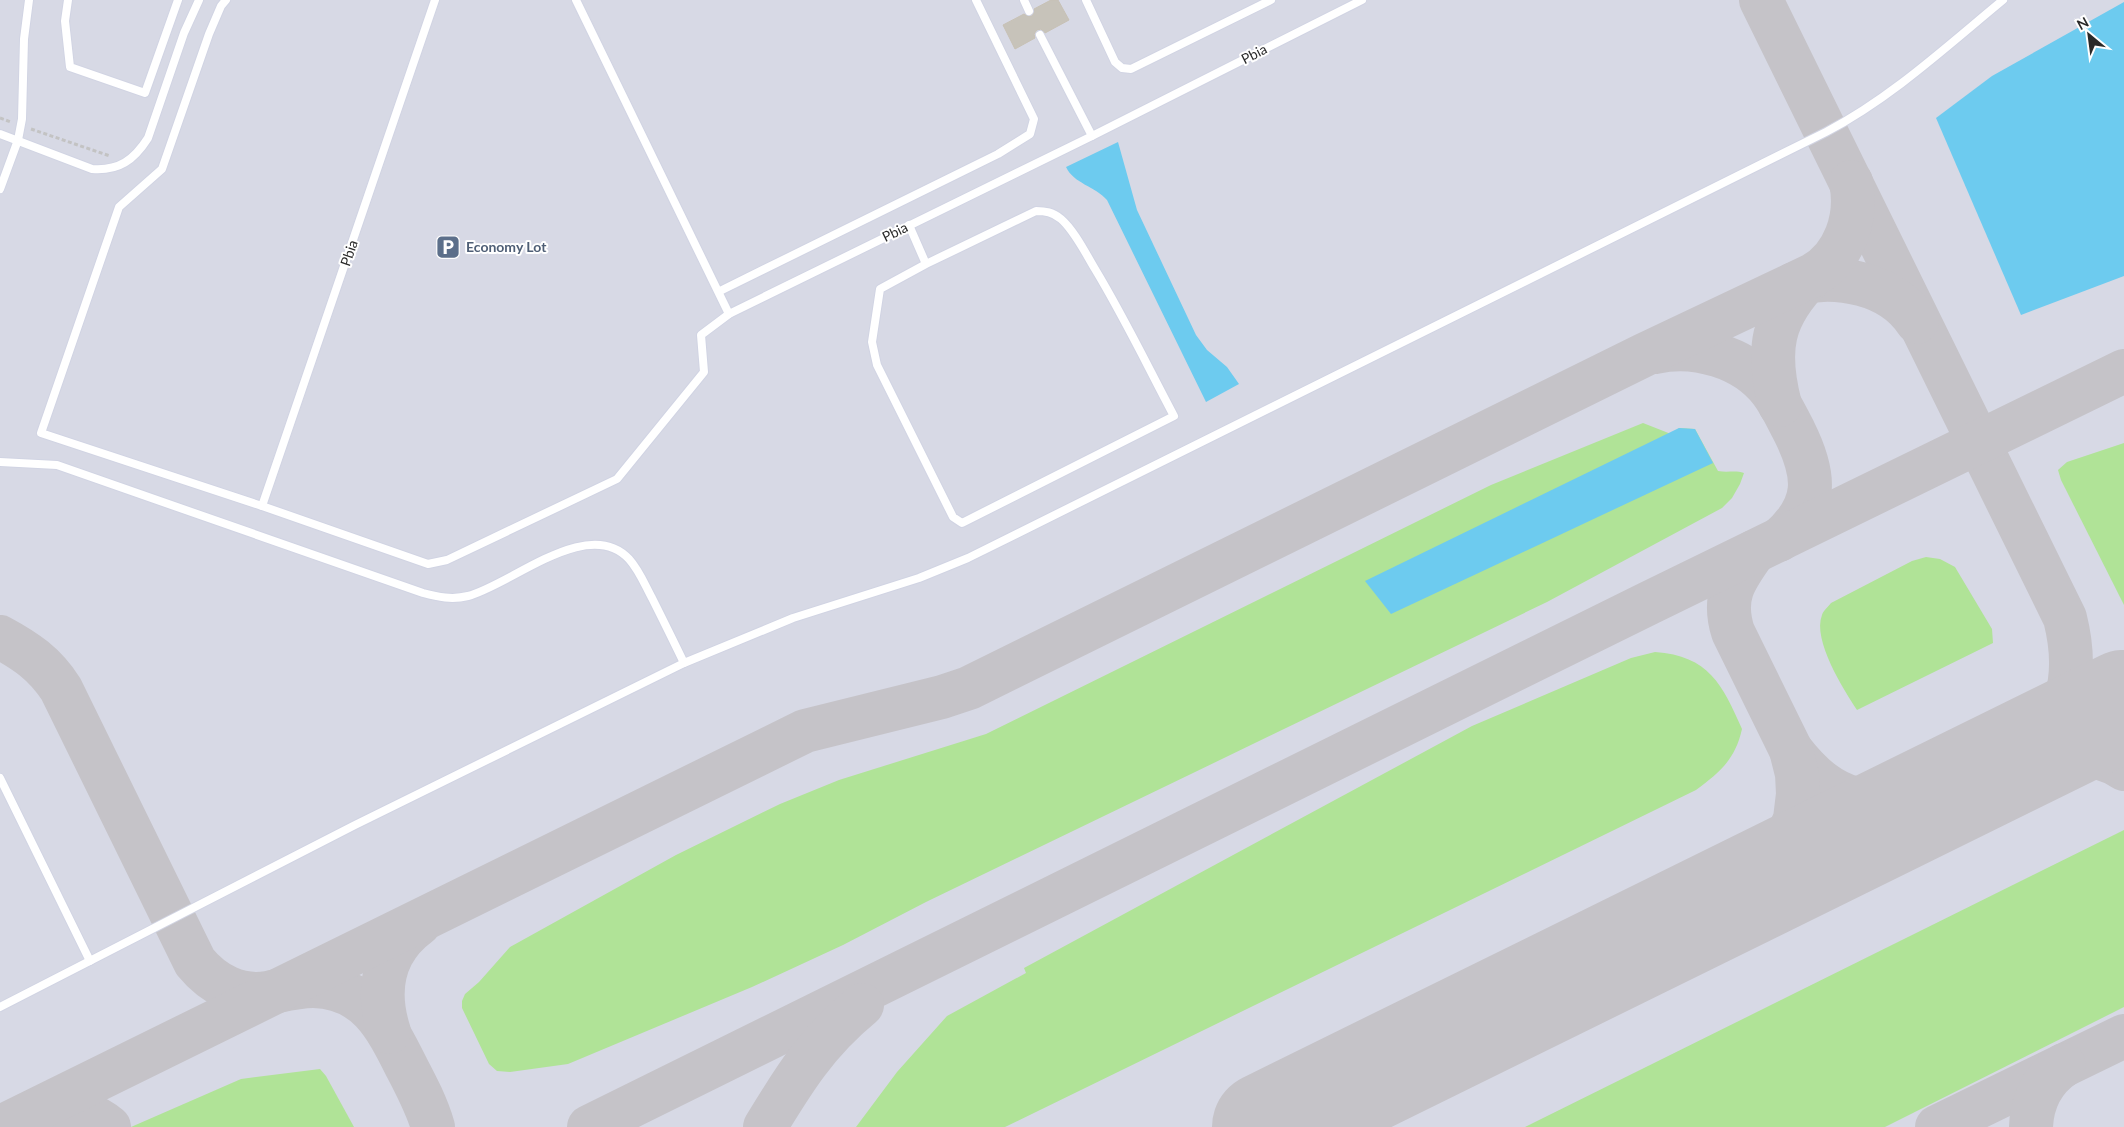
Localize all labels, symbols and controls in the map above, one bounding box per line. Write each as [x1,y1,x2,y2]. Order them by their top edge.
north arrow [2064,10,2114,60]
text: N [2074,13,2091,33]
street label: Pbia [1238,40,1269,67]
street label: Pbia [879,218,910,245]
parking icon: Economy Lot [435,234,461,260]
street label: Pbia [336,237,361,268]
place label: Economy Lot [466,238,547,255]

